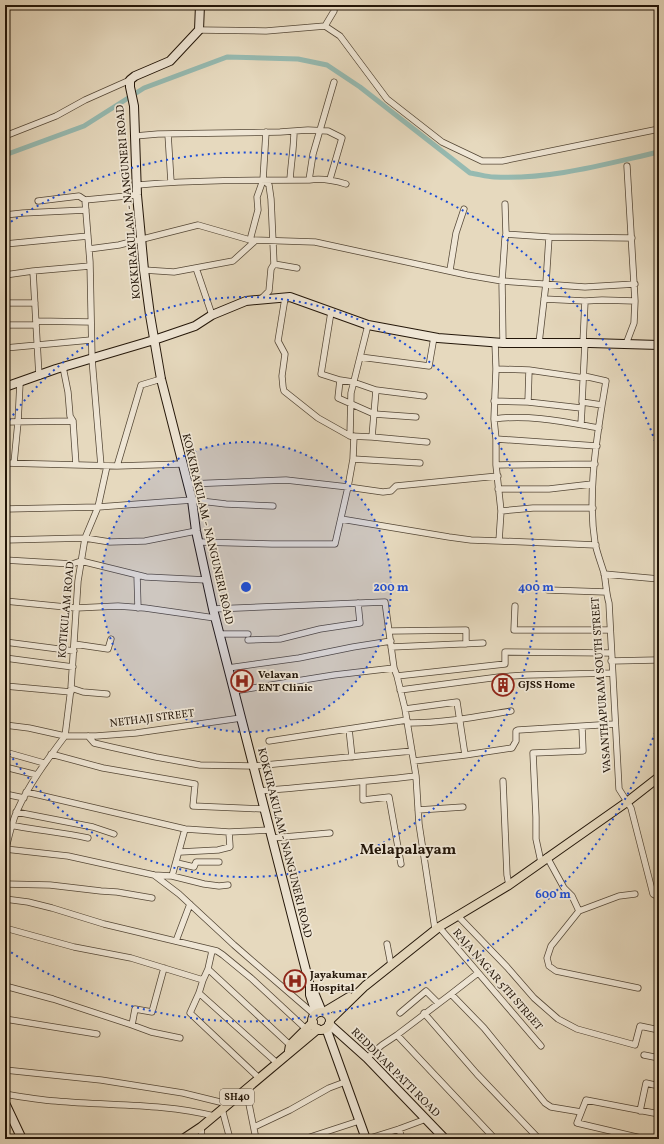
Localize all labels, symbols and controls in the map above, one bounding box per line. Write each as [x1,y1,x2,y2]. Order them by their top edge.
street label: KOKKIRAKULAM - NANGUNERI ROAD [113,104,145,300]
street label: KOKKIRAKULAM - NANGUNERI ROAD [178,432,236,626]
street label: KOTIKULAM ROAD [55,561,79,659]
centre of rings [239,580,253,594]
text: 200 m [373,580,409,596]
text: 400 m [518,580,554,596]
street label: VASANTHAPURAM SOUTH STREET [588,596,616,774]
hospital icon: Velavan ENT Clinic [229,668,255,694]
place label: Velavan ENT Clinic [258,668,313,696]
building icon: GJSS Home [490,672,516,698]
place label: GJSS Home [518,678,576,693]
street label: NETHAJI STREET [109,706,196,732]
street label: KOKKIRAKULAM - NANGUNERI ROAD [253,746,315,940]
district label: Melapalayam [360,840,457,861]
text: 600 m [535,887,571,903]
street label: RAJA NAGAR 5TH STREET [449,926,546,1034]
hospital icon: Jayakumar Hospital [282,968,308,994]
place label: Jayakumar Hospital [309,968,368,996]
street label: REDDIYAR PATTI ROAD [347,1025,443,1121]
road number: SH40 [220,1089,254,1105]

